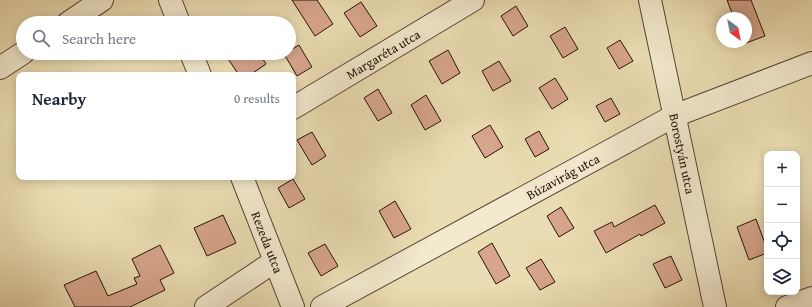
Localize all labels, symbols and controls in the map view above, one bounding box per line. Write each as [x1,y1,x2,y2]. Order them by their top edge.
north arrow [716,12,752,48]
search box [16,16,296,60]
street label: Margaréta utca [343,24,425,84]
icon: search [30,27,52,49]
text: Search here [62,28,136,49]
text: Nearby [32,86,86,111]
text: 0 results [234,89,280,108]
street label: Borostyán utca [664,112,700,197]
street label: Búzavirág utca [523,149,604,204]
map controls [764,151,800,295]
button: + [764,151,800,187]
button: − [764,187,800,223]
street label: Rezeda utca [246,209,288,277]
button: locate [764,223,800,259]
button: layers [764,259,800,295]

